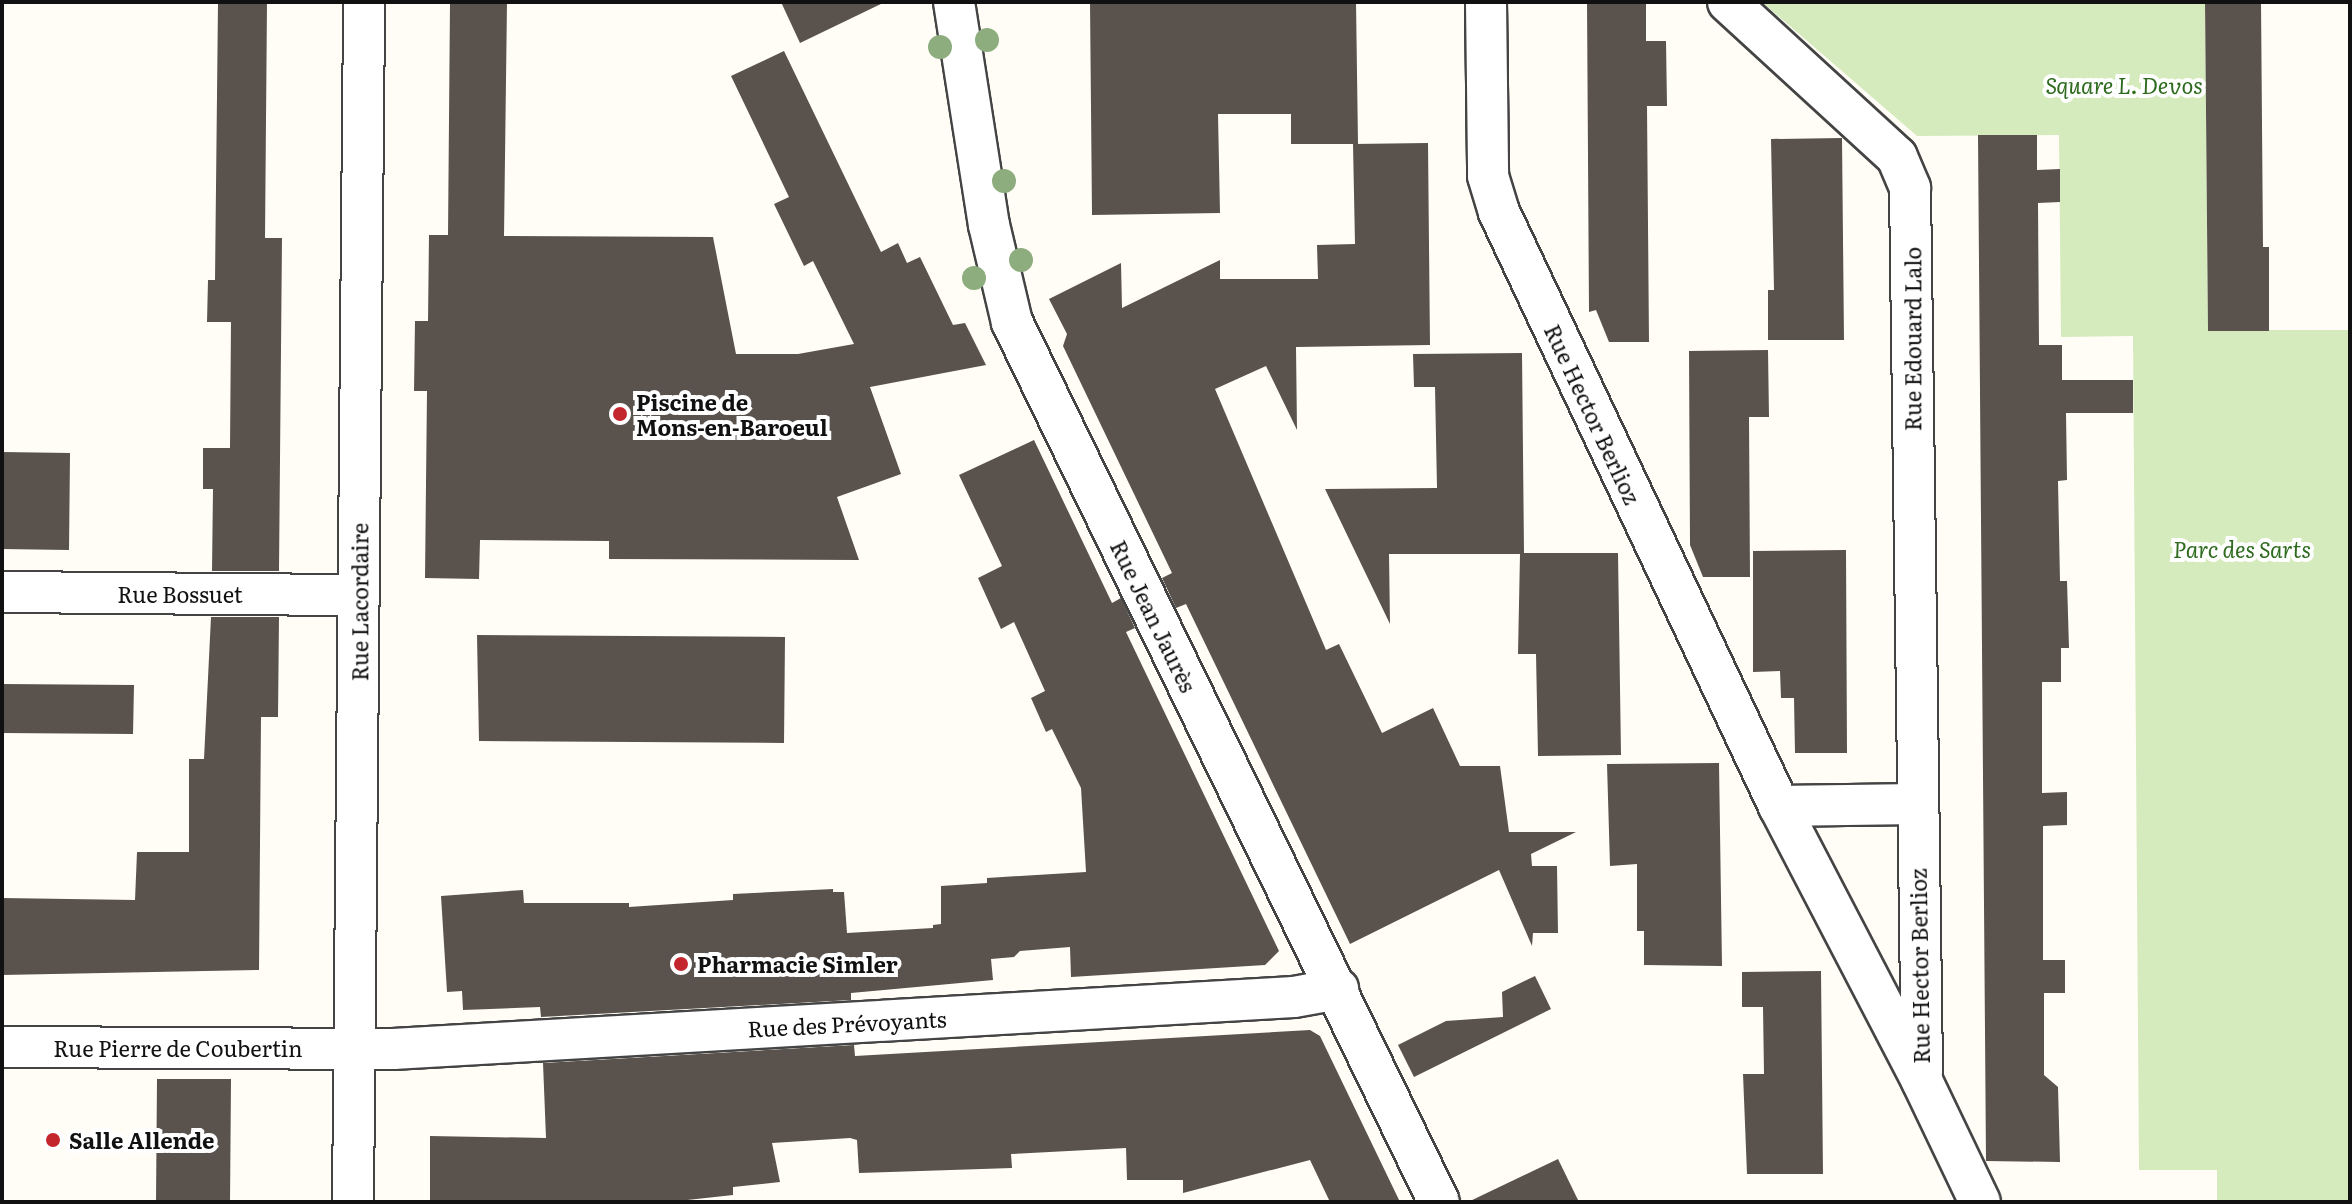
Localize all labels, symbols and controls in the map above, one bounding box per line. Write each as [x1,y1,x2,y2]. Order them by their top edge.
park label: Square L. Devos [2045,72,2203,98]
street label: Rue Edouard Lalo [1899,247,1925,431]
street label: Rue Hector Berlioz [1540,320,1646,508]
place label: Piscine de Mons-en-Baroeul [636,388,828,440]
marker: Piscine de Mons-en-Baroeul [611,405,629,423]
street label: Rue Lacordaire [346,523,372,681]
street label: Rue Jean Jaurès [1106,536,1202,696]
park label: Parc des Sarts [2173,536,2311,562]
street label: Rue Bossuet [117,581,243,607]
street label: Rue Hector Berlioz [1904,868,1934,1064]
place label: Pharmacie Simler [697,951,898,977]
marker: Pharmacie Simler [672,955,690,973]
street label: Rue des Prévoyants [747,1005,947,1041]
street label: Rue Pierre de Coubertin [53,1035,303,1061]
place label: Salle Allende [69,1127,214,1153]
marker: Salle Allende [44,1131,62,1149]

